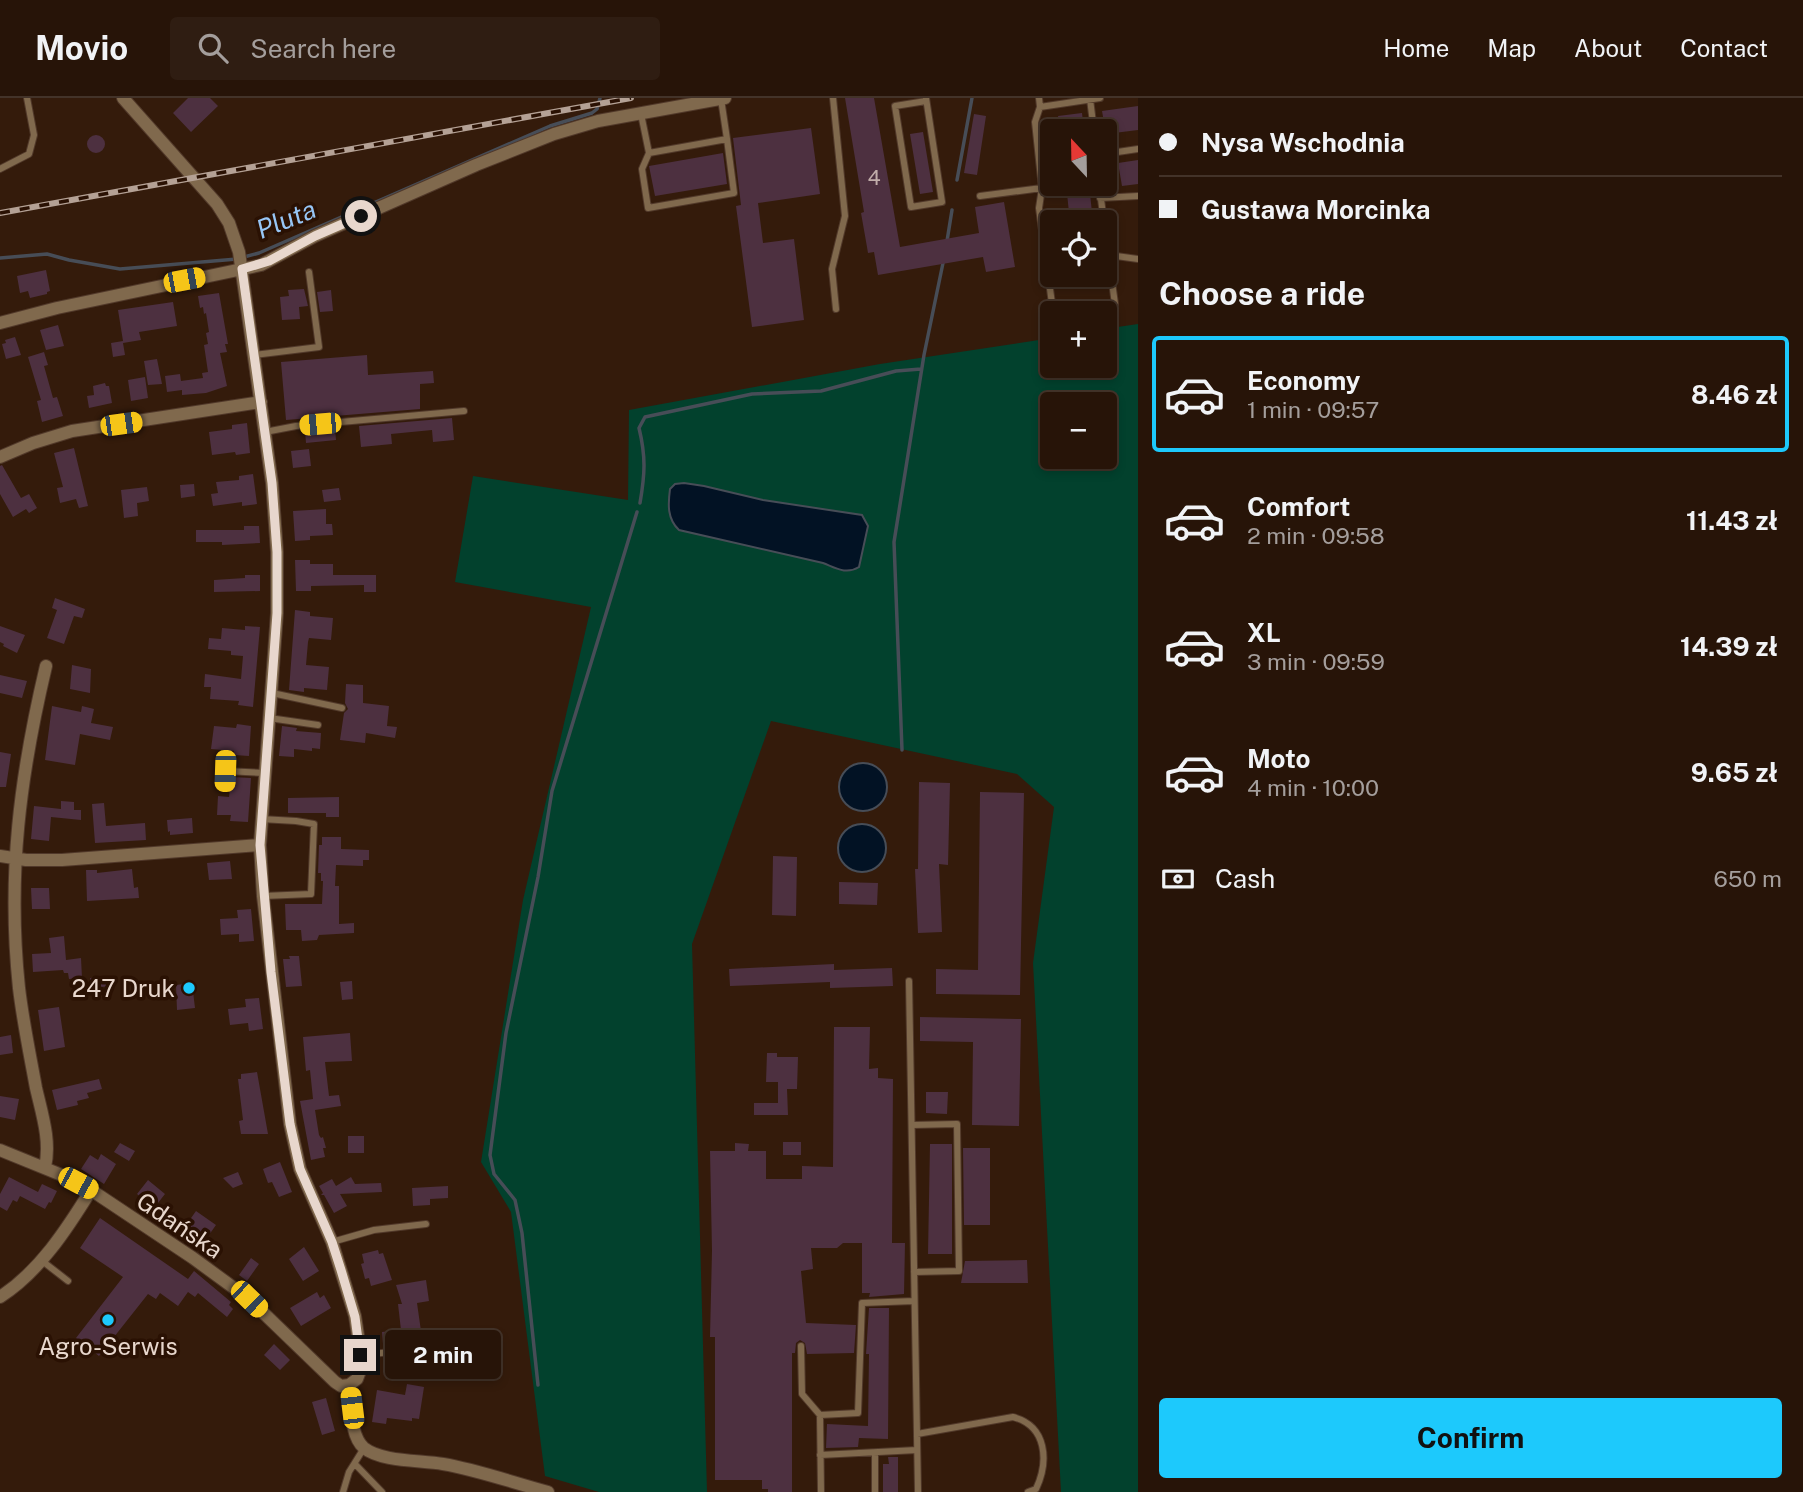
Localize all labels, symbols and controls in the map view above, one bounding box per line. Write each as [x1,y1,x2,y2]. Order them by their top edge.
search box [170,17,660,80]
text: Movio [35,29,128,67]
icon: search [194,29,232,67]
text: Search here [250,33,396,64]
text: Home [1383,34,1449,62]
text: Map [1487,34,1536,62]
text: About [1574,34,1642,62]
text: Contact [1680,34,1768,62]
north arrow [1040,119,1116,196]
map controls [1040,119,1117,469]
text: Nysa Wschodnia [1201,127,1405,158]
house number: 4 [867,165,881,190]
water label: Pluta [252,193,320,245]
text: Gustawa Morcinka [1201,194,1431,225]
route start [345,200,377,232]
button: locate [1040,210,1117,287]
car [162,266,207,294]
text: Choose a ride [1159,275,1365,312]
button: + [1040,301,1117,378]
icon: car [1163,363,1226,426]
text: Economy [1247,365,1360,396]
text: 8.46 zł [1691,379,1778,410]
button: − [1040,392,1117,469]
text: 1 min · 09:57 [1247,396,1379,423]
car [99,411,144,437]
car [299,412,342,436]
icon: car [1163,489,1226,552]
text: Comfort [1247,491,1350,522]
text: 11.43 zł [1686,505,1778,536]
text: 2 min · 09:58 [1247,522,1385,549]
icon: car [1163,615,1226,678]
text: XL [1247,617,1281,648]
text: 14.39 zł [1680,631,1778,662]
text: 3 min · 09:59 [1247,648,1385,675]
icon: car [1163,741,1226,804]
text: Moto [1247,743,1310,774]
car [214,750,237,792]
text: 9.65 zł [1691,757,1778,788]
text: 4 min · 10:00 [1247,774,1379,801]
icon: cash [1159,860,1197,898]
text: Cash [1215,863,1275,894]
text: 650 m [1713,865,1782,892]
place label: 247 Druk [72,974,175,1002]
marker: 247 Druk [181,980,197,996]
car [55,1164,102,1202]
street label: Gdańska [132,1186,228,1264]
car [227,1277,272,1321]
marker: Agro-Serwis [100,1312,116,1328]
callout: 2 min [384,1330,500,1380]
place label: Agro-Serwis [38,1332,178,1360]
route end [344,1339,376,1371]
text: 2 min [413,1341,473,1368]
car [340,1386,365,1430]
button: Confirm [1159,1398,1782,1478]

